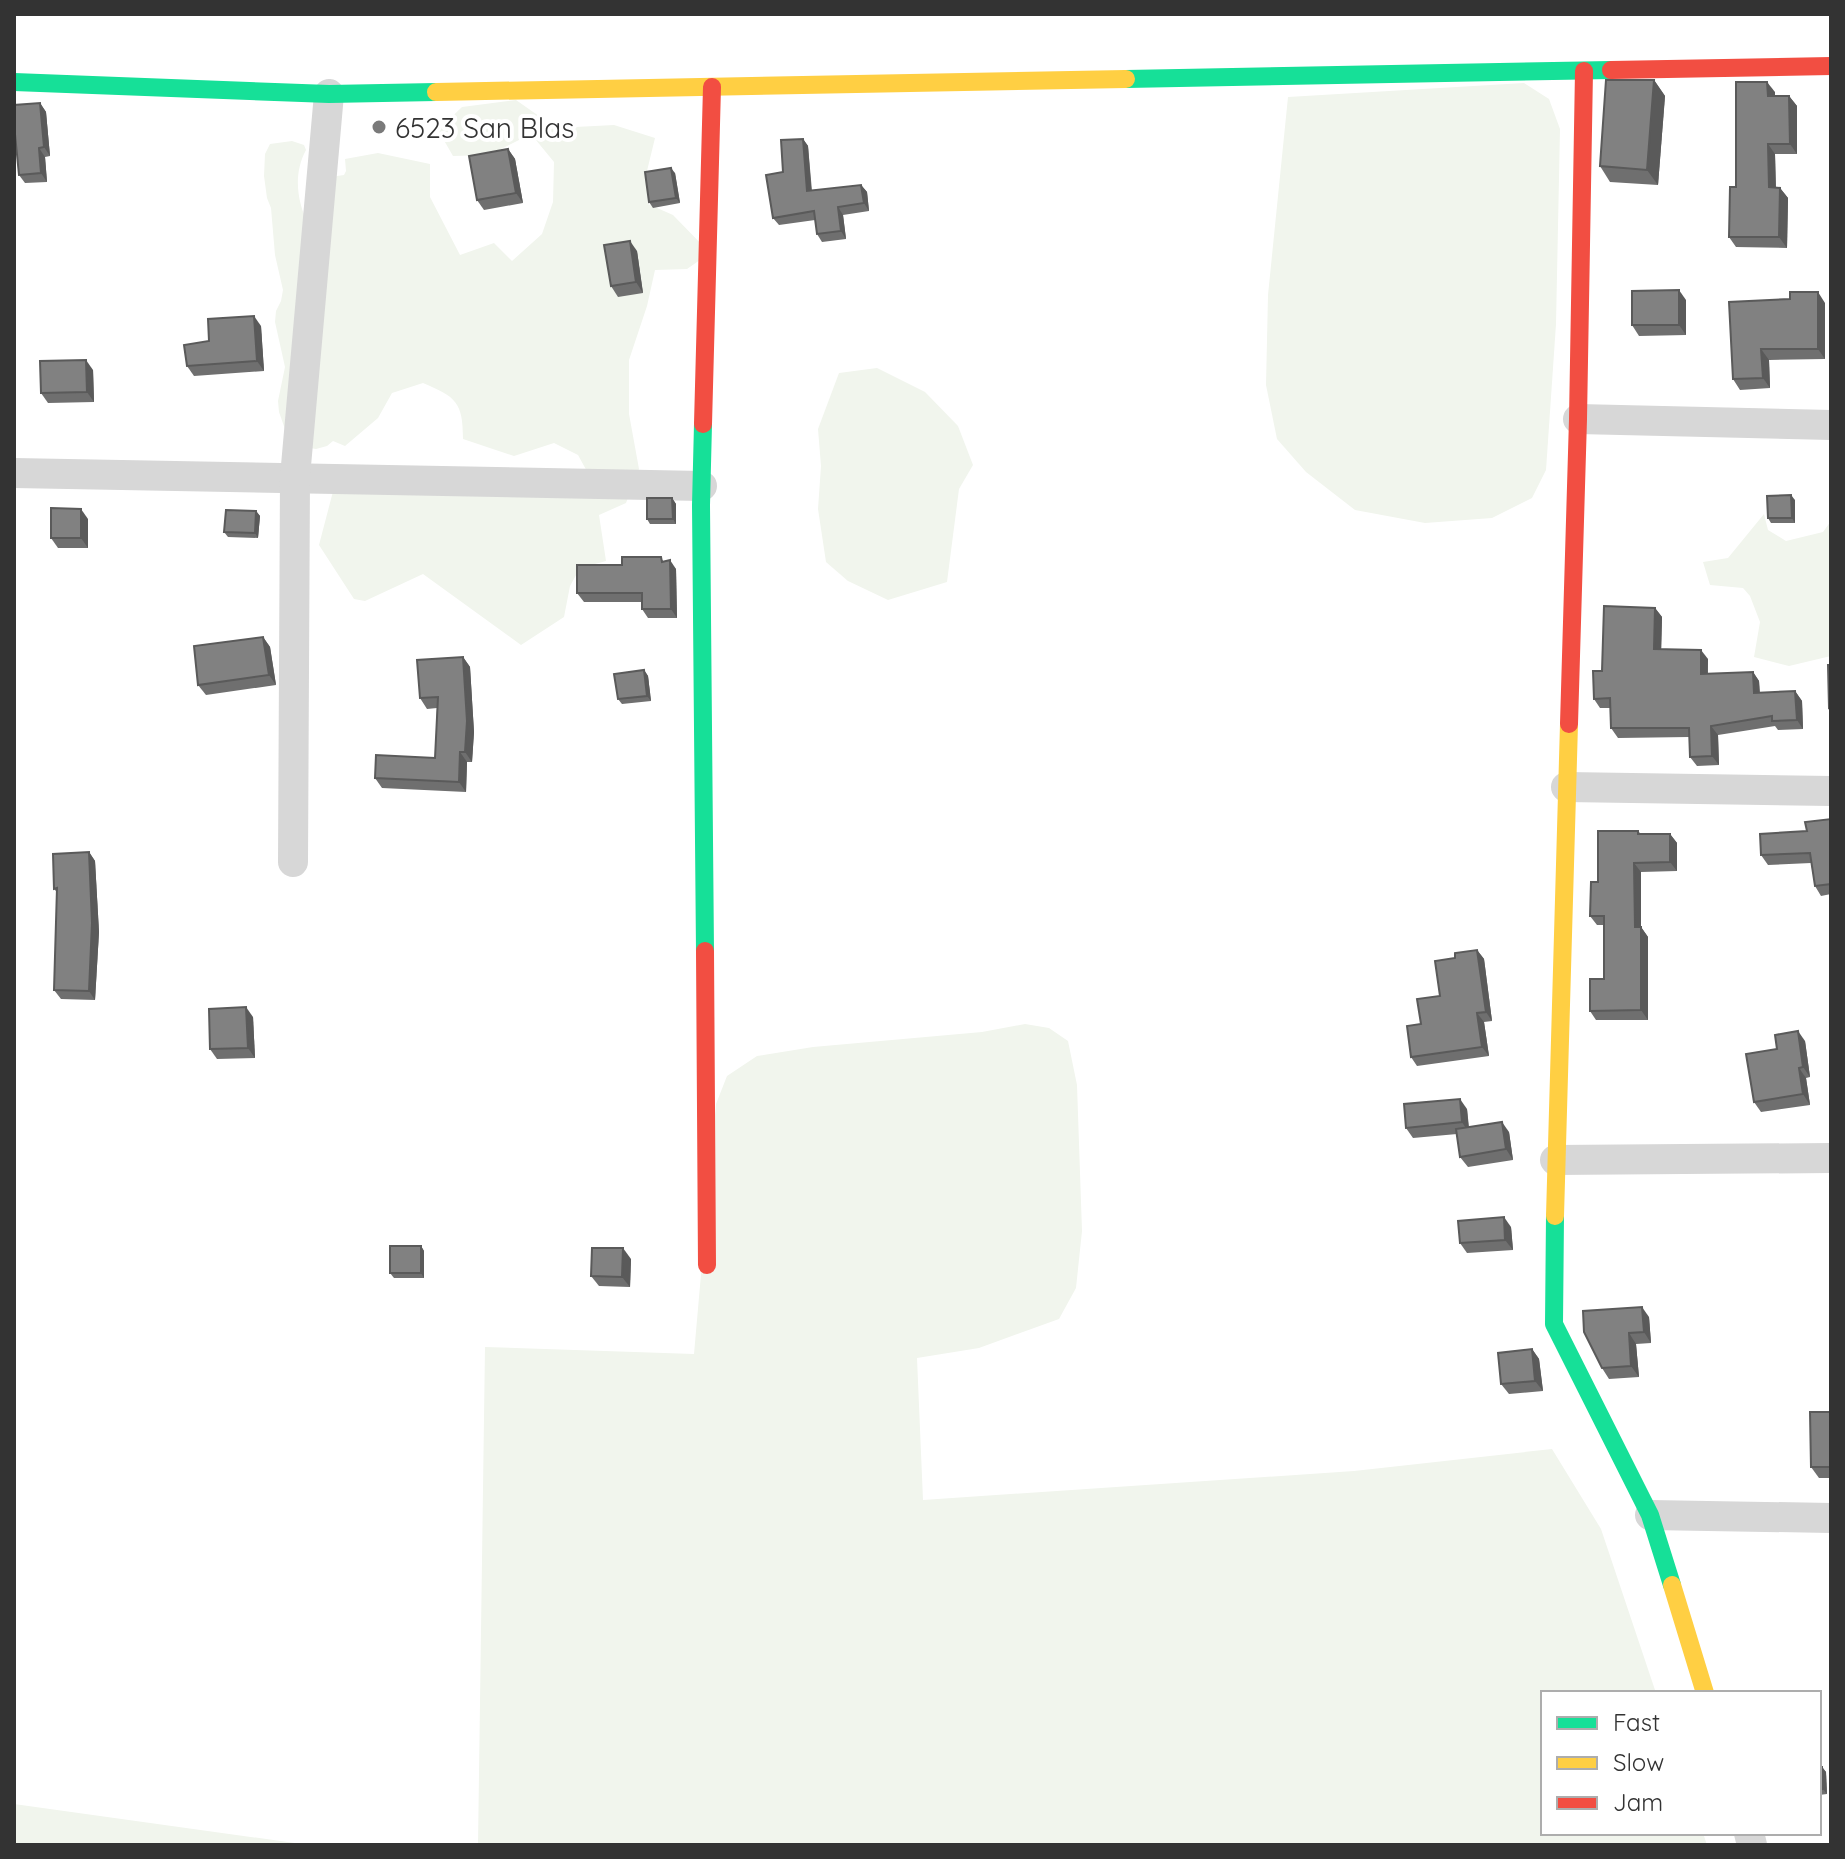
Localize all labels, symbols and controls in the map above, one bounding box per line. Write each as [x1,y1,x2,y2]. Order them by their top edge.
place label: 6523 San Blas [395,110,574,145]
marker: 6523 San Blas [370,118,388,136]
legend [1541,1691,1821,1835]
text: Fast [1613,1707,1660,1737]
text: Slow [1613,1747,1664,1777]
text: Jam [1613,1787,1663,1817]

